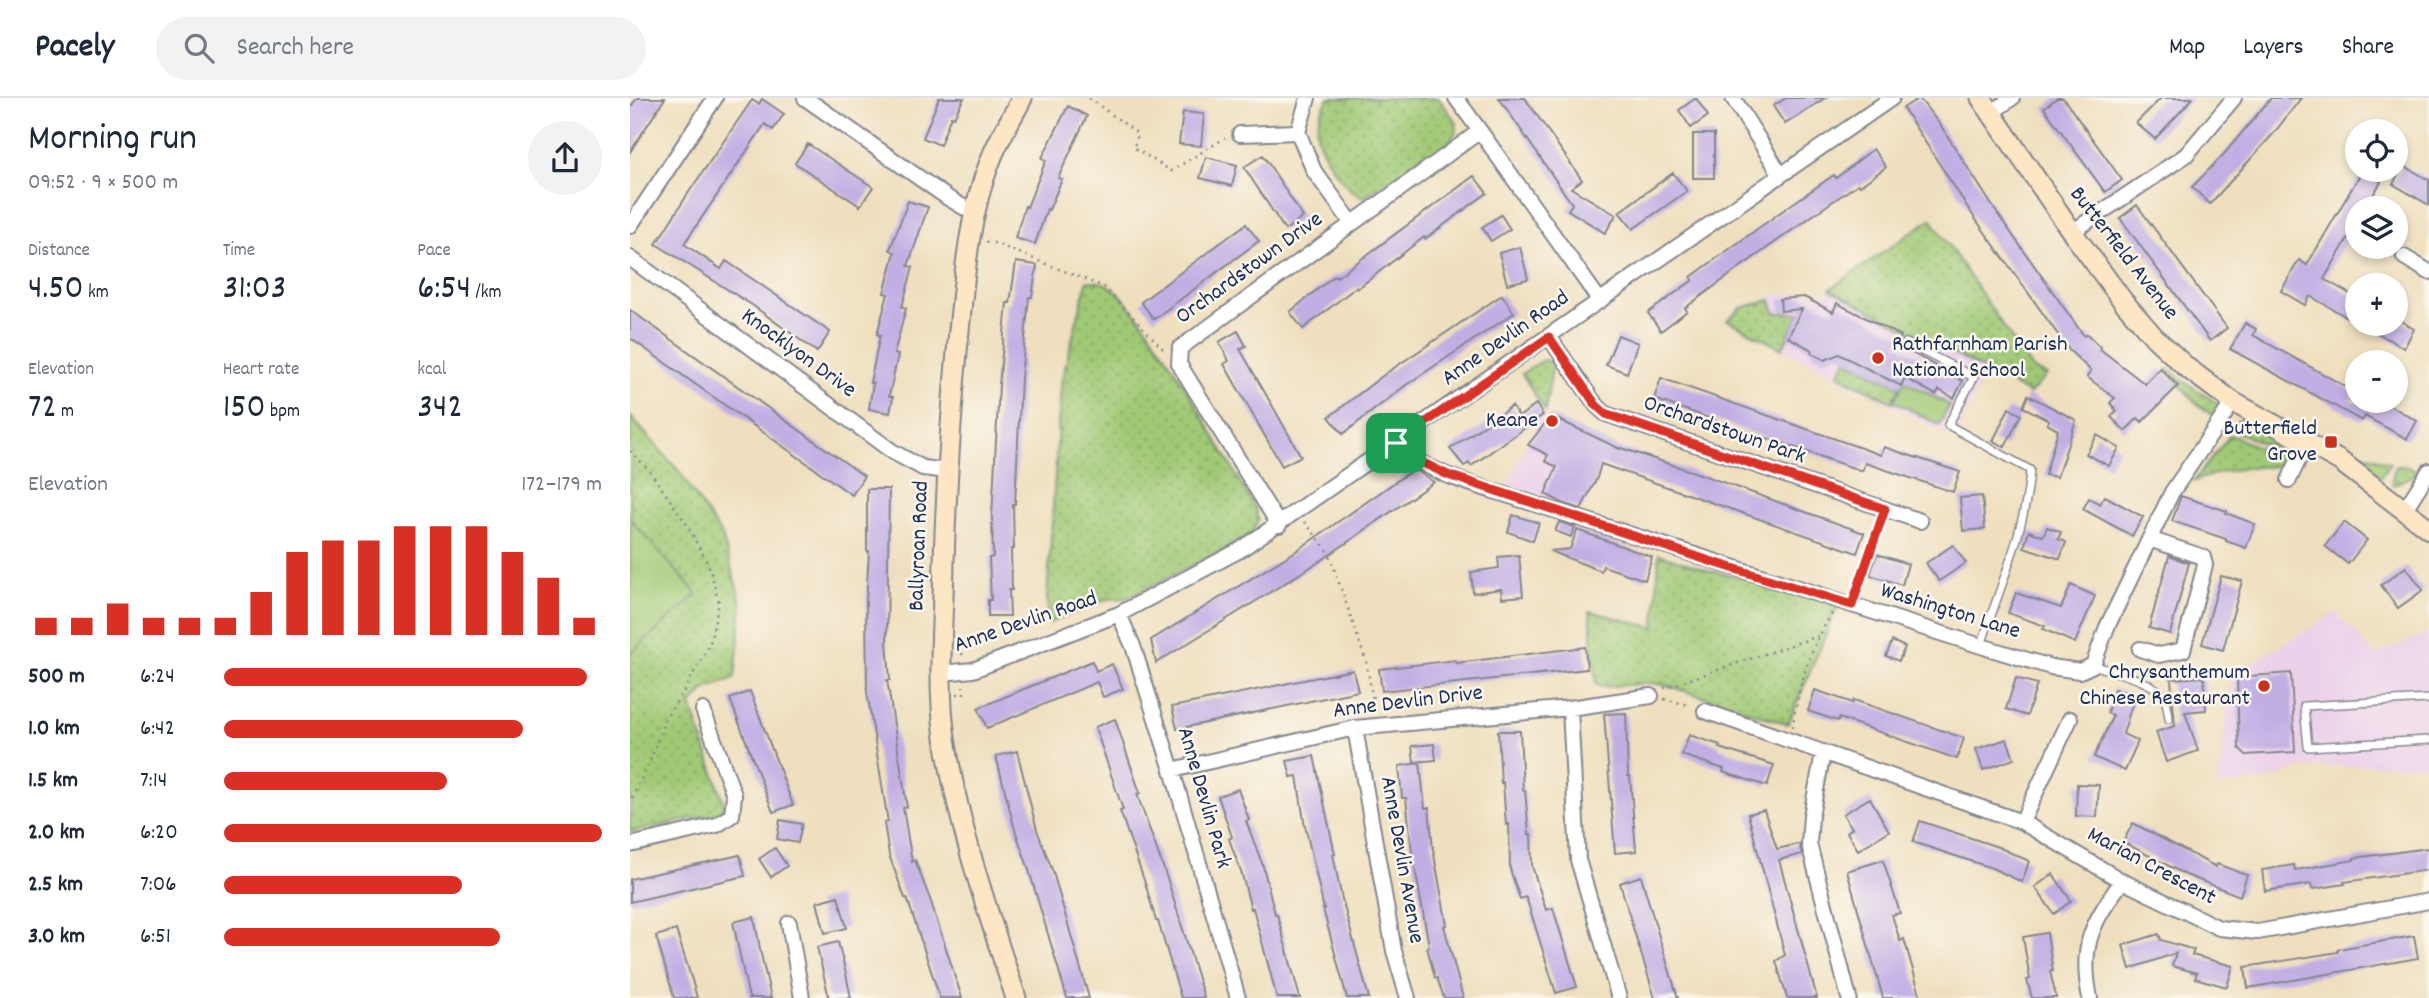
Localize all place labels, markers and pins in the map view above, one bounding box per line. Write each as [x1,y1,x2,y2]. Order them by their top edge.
place label: Rathfarnham Parish National School [1892,329,2068,388]
marker: Rathfarnham Parish National School [1870,350,1886,366]
place label: Keane [1486,405,1538,438]
pin [1366,413,1426,473]
marker: Keane [1544,413,1560,429]
place label: Butterfield Grove [2224,413,2317,472]
marker: Butterfield Grove [2323,434,2339,450]
place label: Chrysanthemum Chinese Restaurant [2079,657,2250,716]
marker: Chrysanthemum Chinese Restaurant [2256,678,2272,694]

